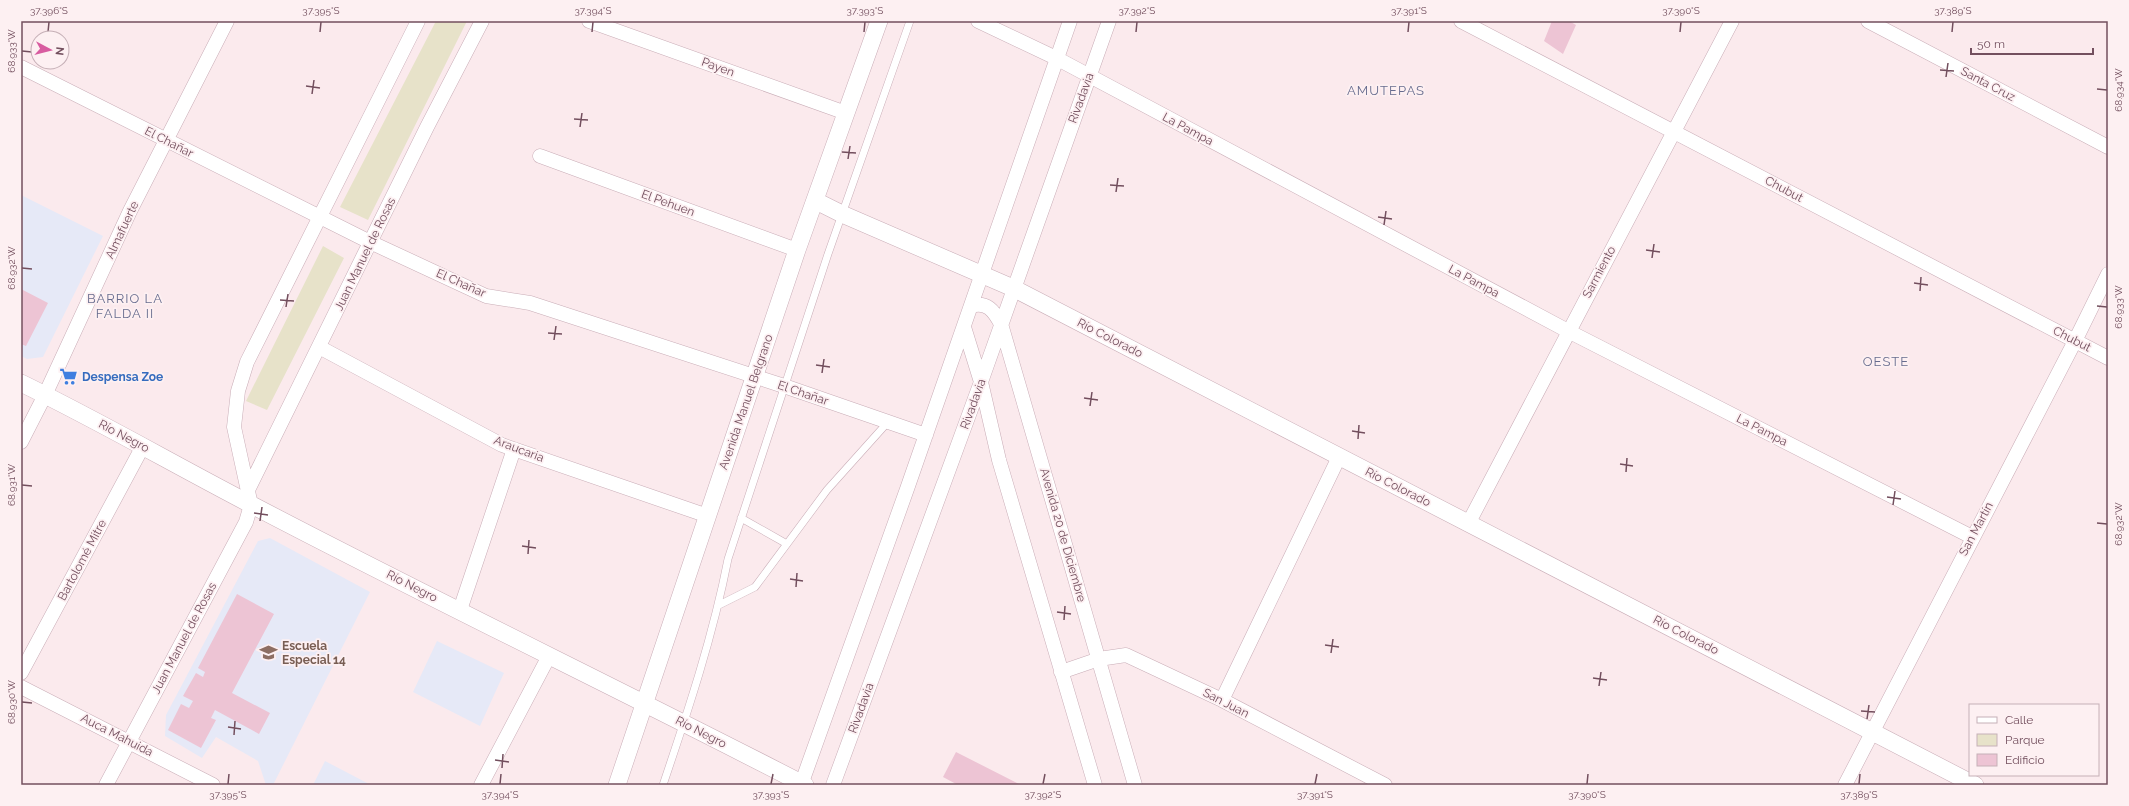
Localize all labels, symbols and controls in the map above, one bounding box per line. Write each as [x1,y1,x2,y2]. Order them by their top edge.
text: 37.396°S [30,5,68,16]
text: 37.395°S [302,5,340,16]
text: 37.394°S [574,5,612,16]
text: 37.393°S [847,5,883,16]
text: 37.392°S [1119,5,1155,16]
text: 37.391°S [1391,5,1427,16]
text: 37.390°S [1662,5,1700,16]
text: 37.389°S [1934,5,1972,16]
text: 68.933°W [6,29,17,73]
north arrow [30,30,70,70]
scale bar [1971,30,2093,56]
text: 50 m [1977,37,2005,51]
text: N [52,46,66,56]
street label: Payen [700,55,736,79]
street label: Santa Cruz [1958,64,2018,104]
text: 68.934°W [2113,68,2124,112]
street label: Rivadavia [1065,71,1097,125]
district label: AMUTEPAS [1347,83,1425,98]
street label: La Pampa [1160,110,1216,148]
street label: El Chañar [142,124,196,161]
street label: Chubut [1763,173,1805,205]
street label: El Pehuen [639,187,697,219]
street label: Juan Manuel de Rosas [332,195,399,313]
street label: Almafuerte [103,199,141,261]
street label: Sarmiento [1580,244,1618,300]
text: 68.932°W [6,246,17,290]
street label: La Pampa [1446,262,1502,300]
street label: El Chañar [434,266,489,300]
text: 68.933°W [2113,285,2124,329]
district label: BARRIO LA FALDA II [87,291,163,321]
street label: Río Colorado [1075,315,1145,361]
street label: Chubut [2051,323,2093,355]
street label: Avenida Manuel Belgrano [716,332,776,472]
district label: OESTE [1863,354,1909,369]
supermarket icon: Despensa Zoe [59,367,79,387]
place label: Despensa Zoe [82,370,163,384]
street label: Rivadavia [957,377,989,431]
street label: El Chañar [776,378,831,408]
street label: La Pampa [1734,411,1790,449]
street label: Río Negro [96,417,152,455]
street label: Araucaria [492,433,546,465]
text: 68.931°W [6,463,17,506]
street label: Río Colorado [1363,464,1433,510]
street label: Avenida 20 de Diciembre [1037,466,1089,604]
street label: San Martín [1956,500,1996,558]
text: 68.932°W [2113,502,2124,546]
street label: Bartolomé Mitre [55,517,109,603]
street label: Río Negro [384,567,440,605]
street label: Juan Manuel de Rosas [149,580,219,696]
street label: Río Colorado [1651,612,1721,658]
place label: Escuela Especial 14 [282,639,346,667]
school or university icon: Escuela Especial 14 [259,643,279,663]
text: 68.930°W [6,679,17,724]
street label: Rivadavia [845,681,877,735]
street label: San Juan [1201,685,1251,721]
legend [1969,704,2099,776]
street label: Auca Mahuida [79,711,155,759]
street label: Río Negro [673,713,729,751]
text: Calle [2005,713,2033,727]
text: Parque [2005,733,2045,747]
text: Edificio [2005,753,2045,767]
text: 37.395°S [209,789,247,800]
text: 37.394°S [481,789,519,800]
text: 37.393°S [753,789,789,800]
text: 37.392°S [1025,789,1061,800]
text: 37.391°S [1297,789,1333,800]
text: 37.390°S [1568,789,1606,800]
text: 37.389°S [1840,789,1878,800]

